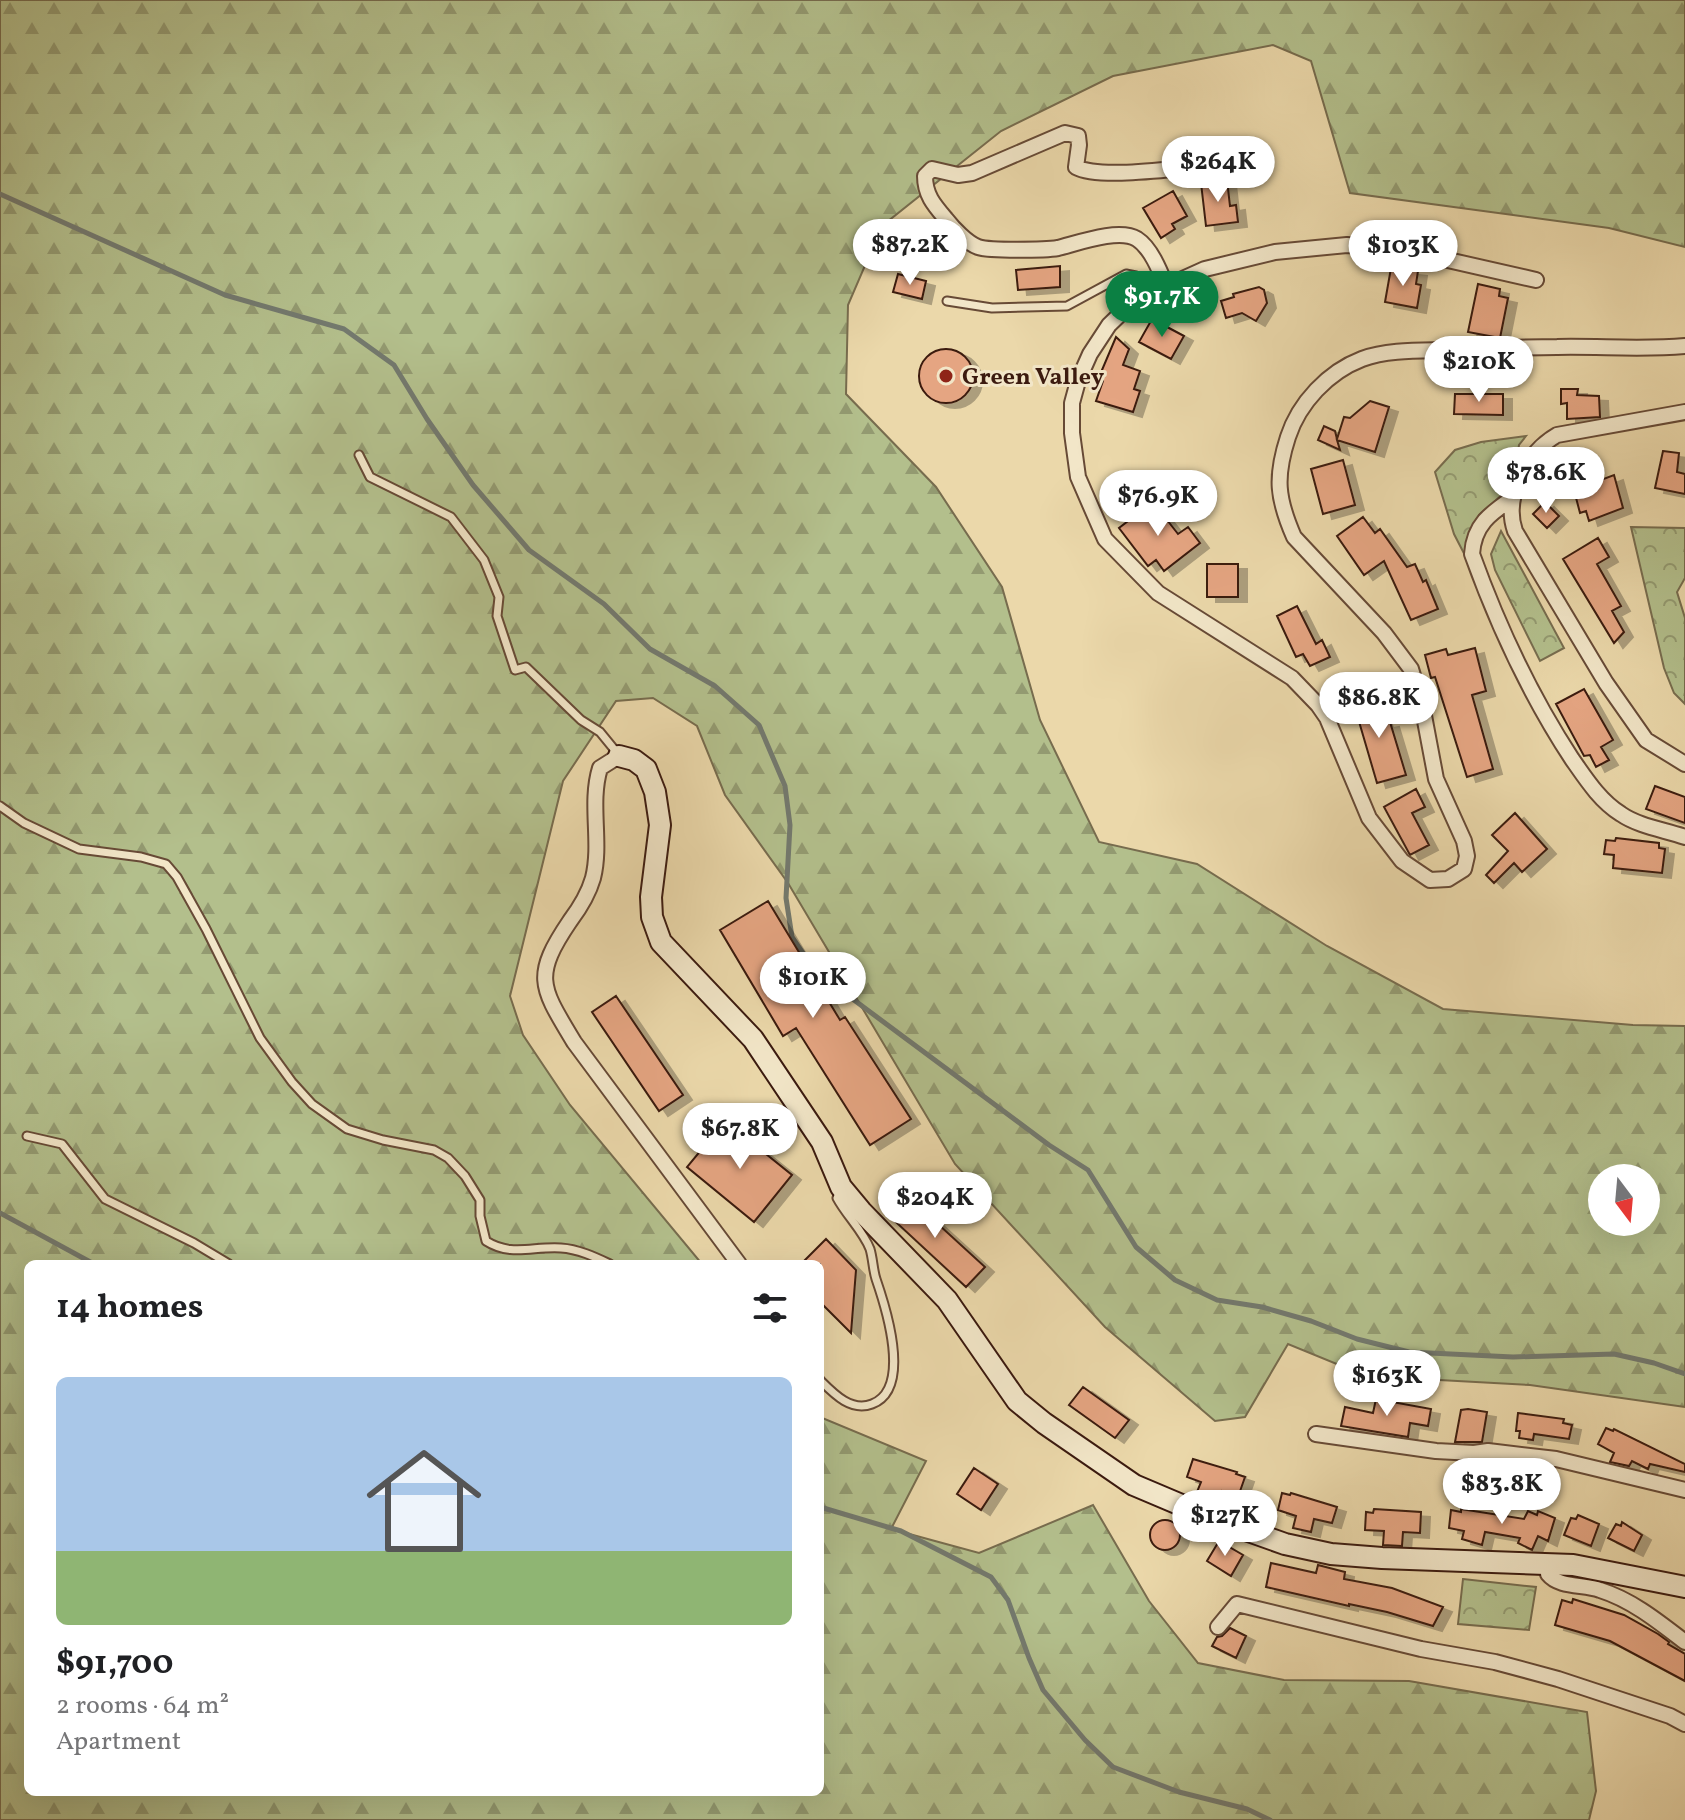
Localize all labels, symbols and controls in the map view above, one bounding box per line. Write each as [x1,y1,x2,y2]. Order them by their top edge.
pin: $264K [1162,136,1274,204]
text: $264K [1180,144,1256,180]
pin: $87.2K [845,219,975,287]
pin: $103K [1347,220,1459,288]
text: $87.2K [871,227,949,263]
text: $103K [1367,228,1439,264]
pin: $91.7K [1097,271,1227,339]
text: $91.7K [1123,279,1201,315]
pin: $210K [1423,336,1535,404]
text: $210K [1442,344,1516,380]
place label: Green Valley [962,361,1105,395]
marker: Green Valley [937,367,955,385]
pin: $78.6K [1481,447,1611,515]
text: $78.6K [1506,455,1586,491]
pin: $76.9K [1093,470,1223,538]
text: $76.9K [1117,478,1199,514]
pin: $86.8K [1314,672,1444,740]
text: $86.8K [1337,680,1421,716]
pin: $101K [757,952,869,1020]
text: $101K [778,960,848,996]
pin: $67.8K [675,1103,805,1171]
text: $67.8K [701,1111,780,1147]
north arrow [1588,1164,1660,1236]
map controls [1588,1164,1660,1236]
pin: $204K [879,1172,991,1240]
text: $204K [896,1180,974,1216]
text: 14 homes [56,1285,203,1332]
icon: filters [748,1286,792,1330]
pin: $163K [1331,1350,1443,1418]
text: $163K [1351,1358,1423,1394]
icon: home [352,1429,496,1573]
pin: $83.8K [1437,1458,1567,1526]
text: $83.8K [1461,1466,1543,1502]
pin: $127K [1169,1490,1281,1558]
text: $127K [1190,1498,1260,1534]
text: $91,700 [56,1641,173,1688]
text: 2 rooms · 64 m² [56,1688,229,1724]
text: Apartment [56,1724,181,1760]

